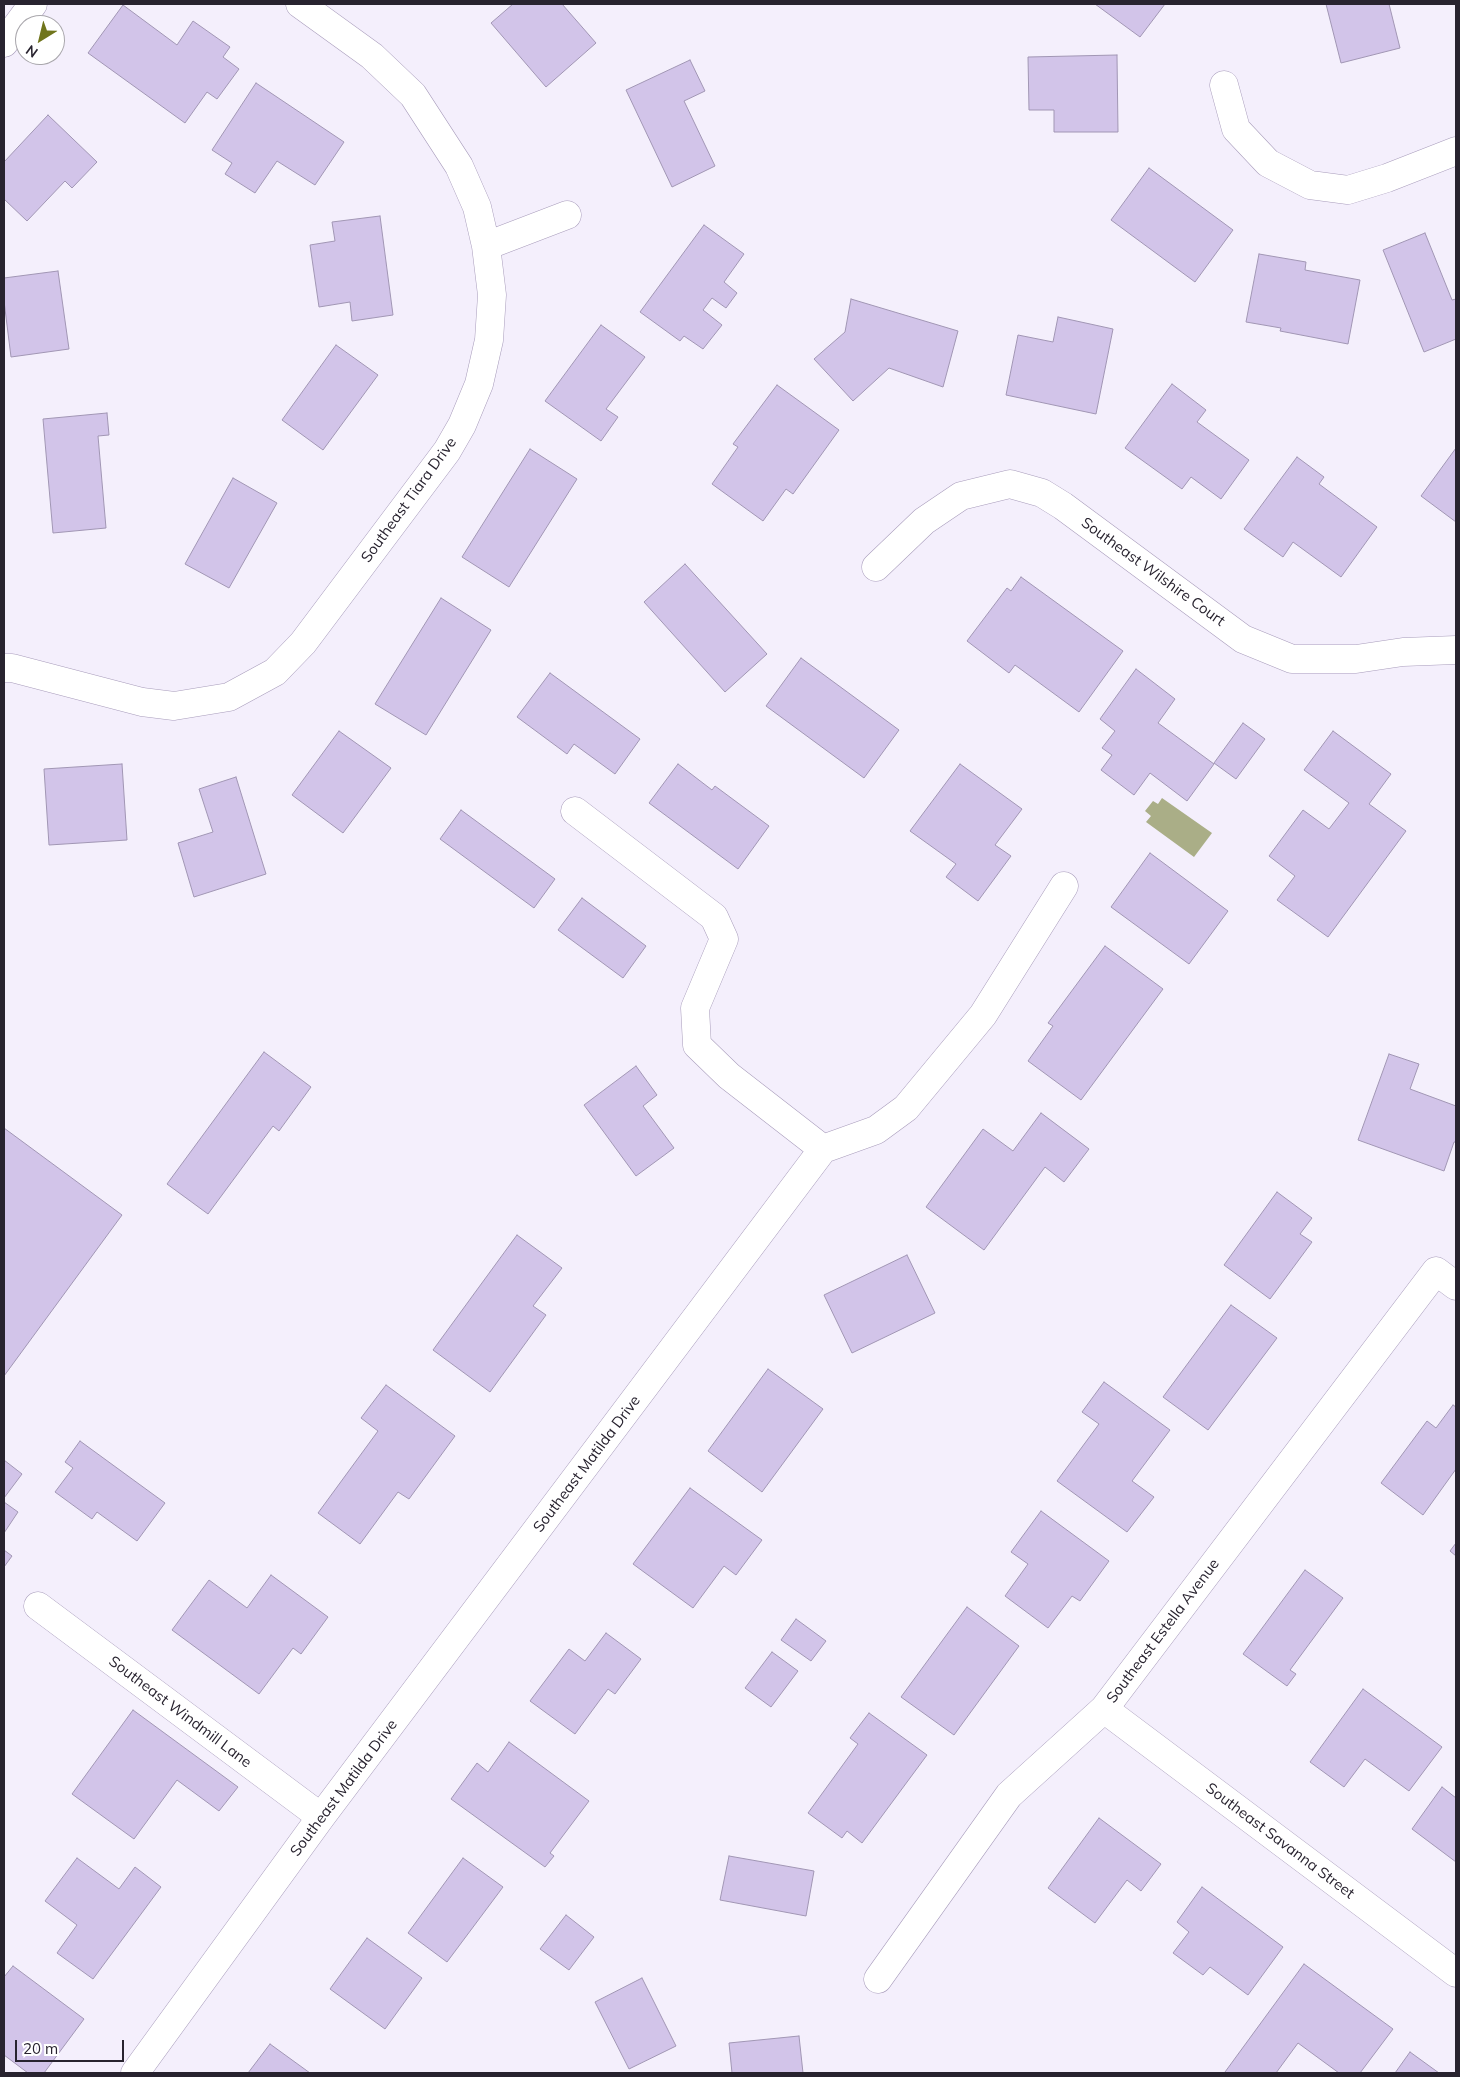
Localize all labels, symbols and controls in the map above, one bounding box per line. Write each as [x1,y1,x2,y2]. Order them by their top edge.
north arrow [15,15,65,65]
text: N [22,41,41,62]
street label: Southeast Tiara Drive [358,434,460,566]
street label: Southeast Wilshire Court [1078,514,1228,630]
street label: Southeast Matilda Drive [530,1392,644,1536]
street label: Southeast Estella Avenue [1103,1555,1223,1707]
street label: Southeast Windmill Lane [105,1652,255,1772]
street label: Southeast Matilda Drive [287,1716,401,1860]
street label: Southeast Savanna Street [1202,1779,1358,1903]
scale bar [18,2030,126,2062]
text: 20 m [23,2039,58,2058]

